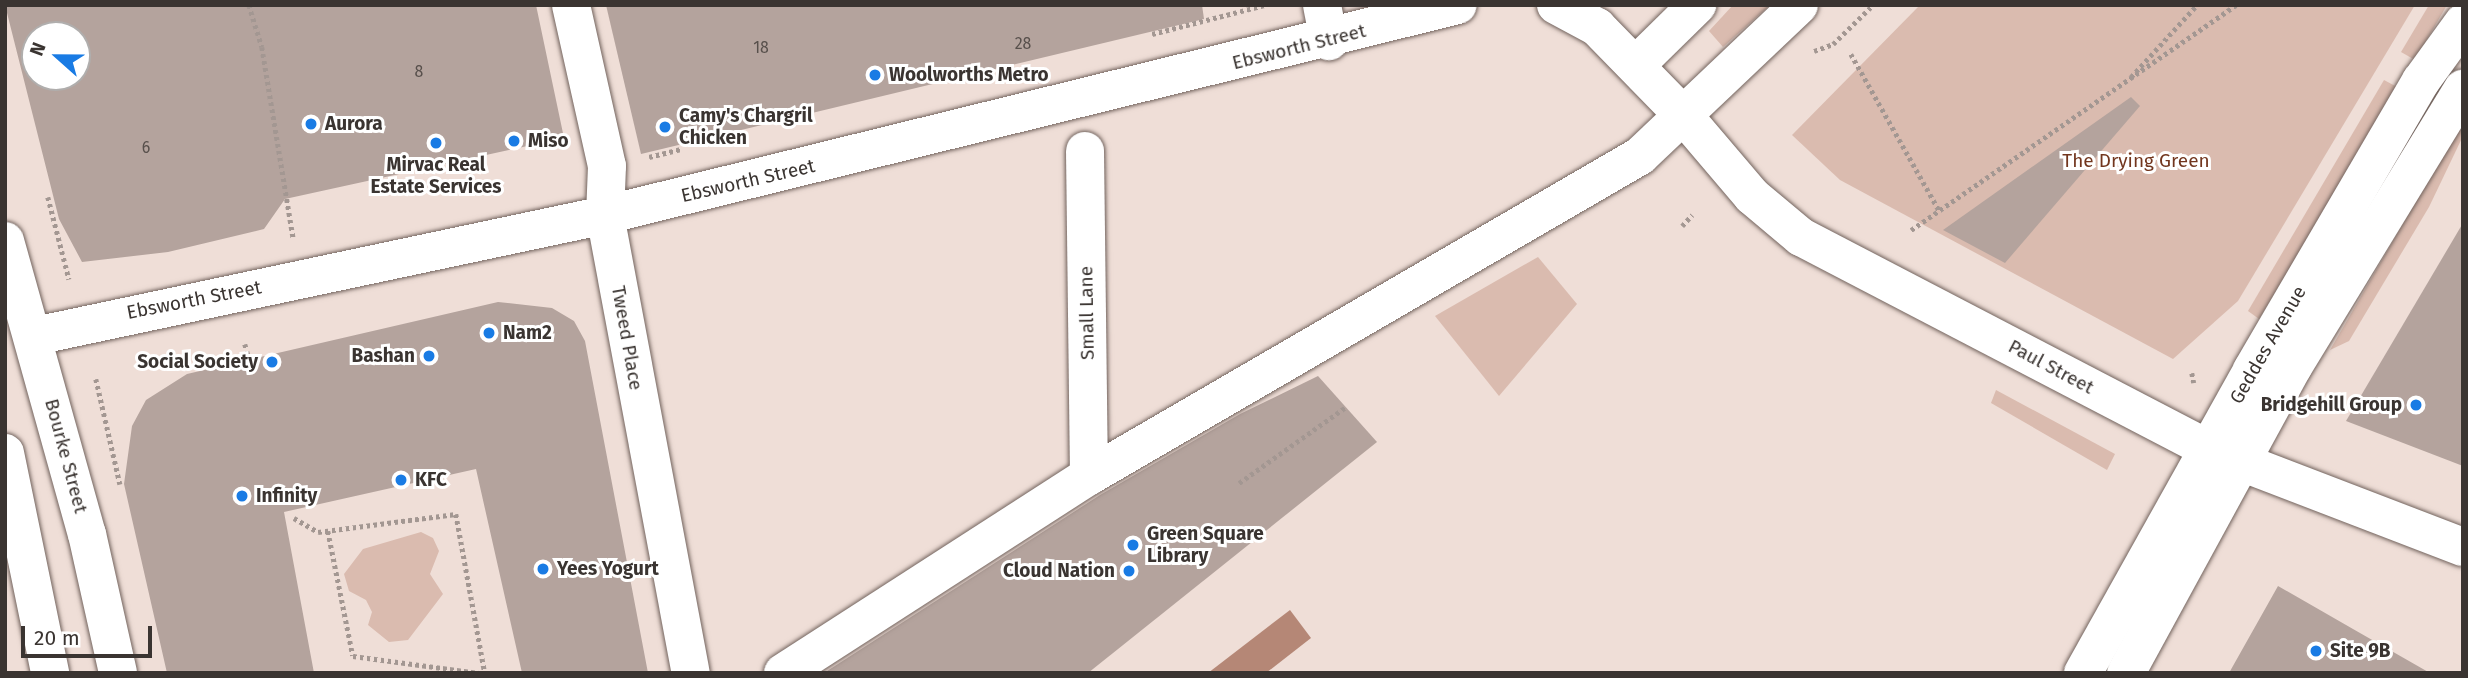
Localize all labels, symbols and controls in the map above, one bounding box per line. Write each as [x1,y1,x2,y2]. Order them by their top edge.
street label: Ebsworth Street [1230,19,1368,75]
north arrow [21,21,91,91]
house number: 28 [1015,34,1031,54]
house number: 18 [753,38,769,58]
text: N [25,39,51,59]
house number: 8 [415,62,423,82]
place label: Woolworths Metro [889,64,1049,86]
marker: Woolworths Metro [867,67,883,83]
place label: Camy's Chargril Chicken [679,105,813,149]
place label: Aurora [325,113,383,135]
marker: Aurora [303,116,319,132]
marker: Camy's Chargril Chicken [657,119,673,135]
place label: Miso [528,130,569,152]
marker: Miso [506,133,522,149]
marker: Mirvac Real Estate Services [428,135,444,151]
house number: 6 [142,138,150,158]
park label: The Drying Green [2062,150,2210,172]
place label: Mirvac Real Estate Services [370,154,502,198]
street label: Ebsworth Street [679,155,817,207]
street label: Small Lane [1075,266,1099,360]
street label: Ebsworth Street [125,276,263,324]
street label: Geddes Avenue [2225,282,2311,408]
street label: Tweed Place [607,284,647,392]
place label: Nam2 [503,322,552,344]
marker: Nam2 [481,325,497,341]
street label: Paul Street [2004,335,2098,399]
place label: Bashan [352,345,415,367]
marker: Bashan [421,348,437,364]
place label: Social Society [137,351,258,373]
marker: Social Society [264,354,280,370]
place label: Bridgehill Group [2261,394,2402,416]
street label: Bourke Street [40,396,92,516]
marker: Bridgehill Group [2408,397,2424,413]
place label: KFC [415,469,447,491]
marker: KFC [393,472,409,488]
place label: Infinity [256,485,317,507]
marker: Infinity [234,488,250,504]
place label: Green Square Library [1147,523,1264,567]
marker: Green Square Library [1125,537,1141,553]
place label: Yees Yogurt [557,558,659,580]
place label: Cloud Nation [1003,560,1115,582]
marker: Yees Yogurt [535,561,551,577]
marker: Cloud Nation [1121,563,1137,579]
scale bar [24,612,156,656]
text: 20 m [34,625,80,651]
place label: Site 9B [2330,640,2391,662]
marker: Site 9B [2308,643,2324,659]

